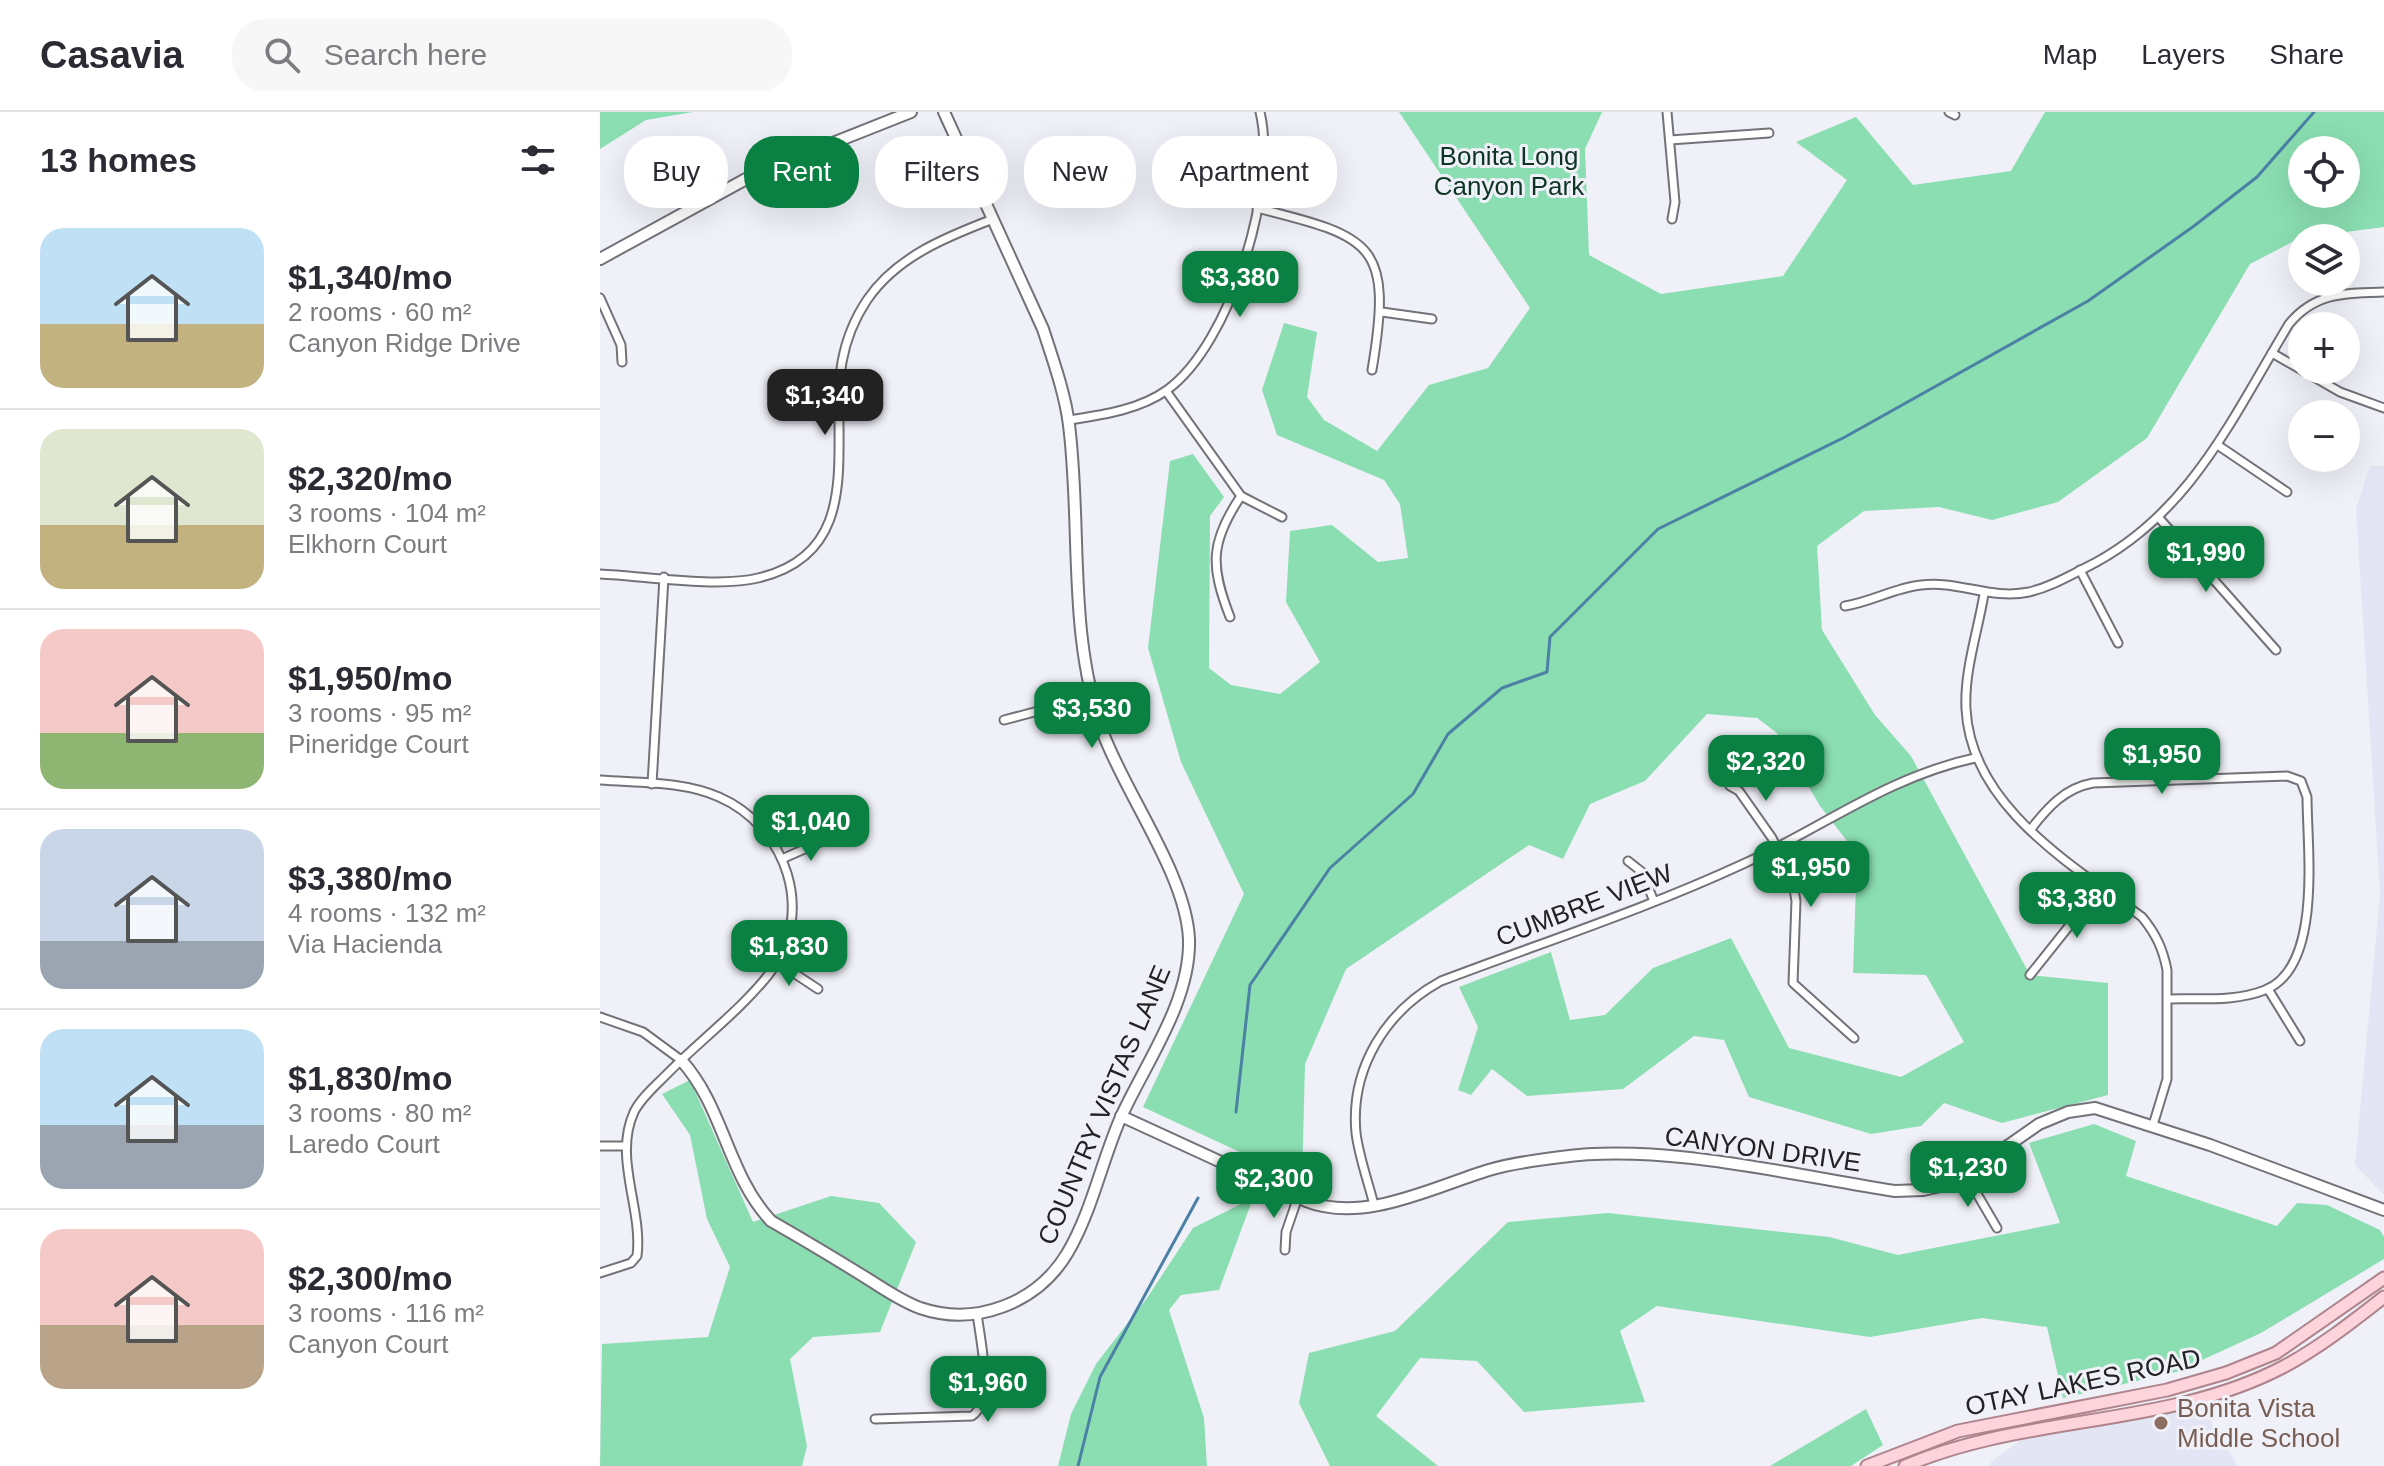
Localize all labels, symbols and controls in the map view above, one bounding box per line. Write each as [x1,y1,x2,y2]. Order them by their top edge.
search box [232,19,792,91]
icon: search [260,33,304,77]
text: Casavia [40,34,184,76]
text: Search here [324,38,487,71]
text: Map [2043,39,2097,70]
text: Layers [2141,39,2225,70]
text: Share [2269,39,2344,70]
chip: Buy [624,136,728,208]
chip: Rent [744,136,859,208]
chip: Filters [875,136,1008,208]
chip: New [1024,136,1136,208]
chip: Apartment [1152,136,1337,208]
map controls [2288,136,2360,472]
button: locate [2288,136,2360,208]
icon: filters [516,138,560,182]
text: 13 homes [40,141,197,179]
park label: Bonita Long Canyon Park [1434,141,1585,201]
button: layers [2288,224,2360,296]
pin: $3,380 [1175,251,1305,319]
text: $1,340/mo [288,258,452,296]
icon: home [104,260,200,356]
text: $3,380 [1200,262,1280,292]
text: 2 rooms · 60 m² [288,297,472,327]
button: + [2288,312,2360,384]
text: Canyon Ridge Drive [288,328,521,358]
pin: $1,340 [760,369,890,437]
text: $1,340 [785,380,865,410]
button: − [2288,400,2360,472]
text: $2,320/mo [288,459,452,497]
icon: home [104,461,200,557]
text: 3 rooms · 104 m² [288,498,486,528]
pin: $1,990 [2141,526,2271,594]
text: Elkhorn Court [288,529,447,559]
text: $1,990 [2166,537,2246,567]
text: $1,950/mo [288,659,452,697]
icon: home [104,661,200,757]
pin: $3,530 [1027,682,1157,750]
text: $3,530 [1052,693,1132,723]
text: 3 rooms · 95 m² [288,698,472,728]
pin: $1,950 [2097,728,2227,796]
text: Pineridge Court [288,729,469,759]
pin: $2,320 [1701,735,1831,803]
text: $1,950 [2122,739,2202,769]
text: $2,320 [1726,746,1806,776]
pin: $1,040 [746,795,876,863]
text: $1,040 [771,806,851,836]
pin: $1,950 [1746,841,1876,909]
text: $1,950 [1771,852,1851,882]
street label: CUMBRE VIEW [1492,857,1677,952]
text: $3,380/mo [288,859,452,897]
icon: home [104,861,200,957]
pin: $3,380 [2012,872,2142,940]
text: $3,380 [2037,883,2117,913]
text: 4 rooms · 132 m² [288,898,486,928]
pin: $1,830 [724,920,854,988]
text: Via Hacienda [288,929,442,959]
text: $1,830 [749,931,829,961]
street label: COUNTRY VISTAS LANE [1031,961,1177,1249]
text: $1,830/mo [288,1059,452,1097]
icon: home [104,1061,200,1157]
text: 3 rooms · 80 m² [288,1098,472,1128]
street label: CANYON DRIVE [1663,1120,1863,1178]
text: Laredo Court [288,1129,440,1159]
pin: $1,230 [1903,1141,2033,1209]
pin: $2,300 [1209,1152,1339,1220]
text: $1,230 [1928,1152,2008,1182]
text: $2,300 [1234,1163,1314,1193]
text: $2,300/mo [288,1259,452,1297]
icon: home [104,1261,200,1357]
text: 3 rooms · 116 m² [288,1298,484,1328]
text: Canyon Court [288,1329,448,1359]
street label: OTAY LAKES ROAD [1963,1342,2203,1422]
pin: $1,960 [923,1356,1053,1424]
text: $1,960 [948,1367,1028,1397]
place label: Bonita Vista Middle School [2177,1393,2340,1453]
marker: Bonita Vista Middle School [2152,1414,2170,1432]

